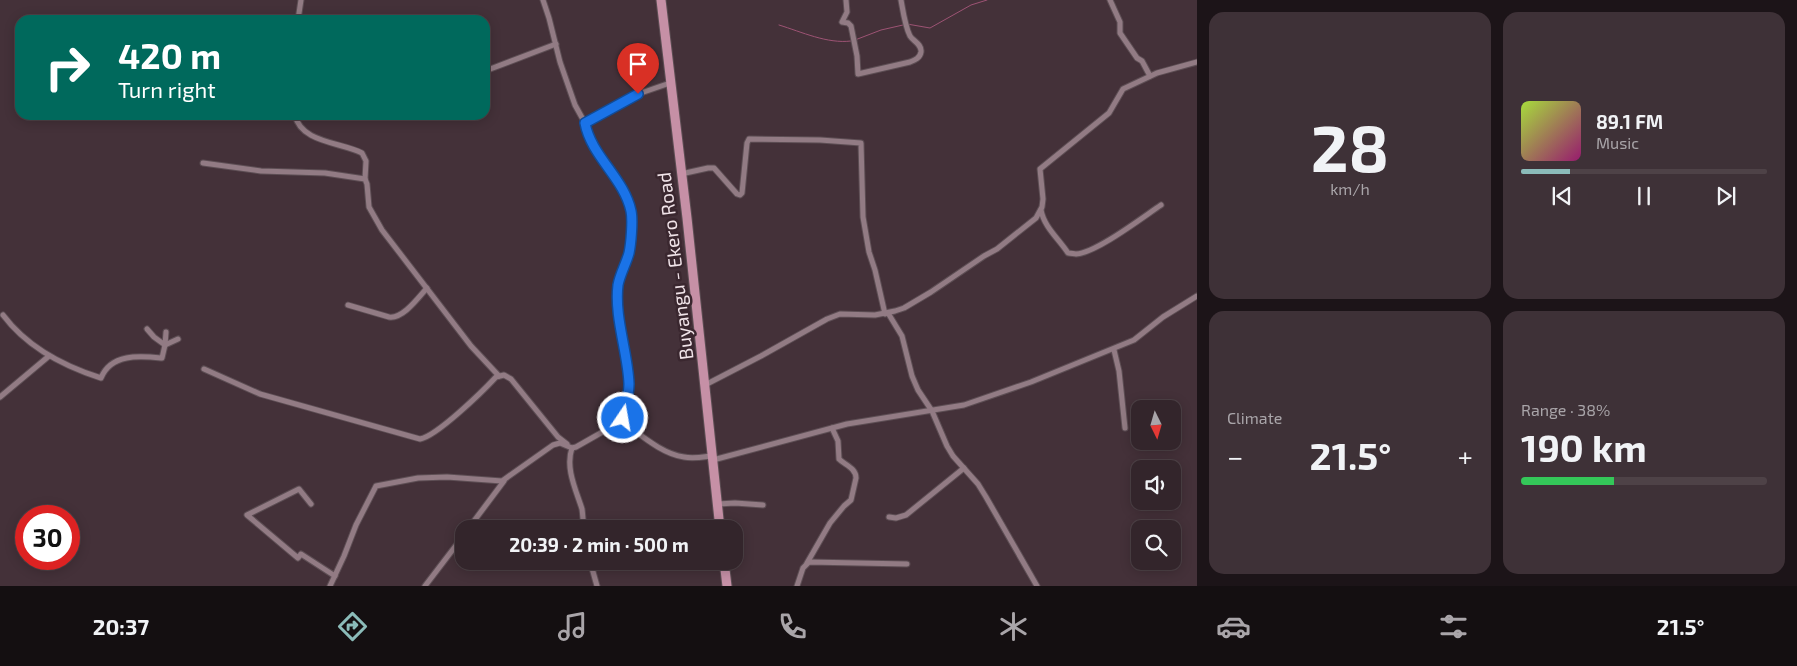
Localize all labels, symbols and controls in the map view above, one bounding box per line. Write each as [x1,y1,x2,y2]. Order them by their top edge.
text: 420 m [118,34,221,76]
icon: right [35,35,100,100]
pin [617,43,659,94]
icon: arrive [624,50,652,78]
text: Turn right [118,76,216,102]
text: 28 [1311,107,1389,185]
text: 89.1 FM [1596,110,1663,133]
text: Music [1596,133,1639,152]
street label: Buyangu - Ekero Road [652,171,697,361]
text: km/h [1330,179,1370,198]
icon: previous [1548,182,1576,210]
icon: pause [1630,182,1658,210]
icon: next [1712,182,1740,210]
position arrow [596,391,648,443]
north arrow [1131,400,1181,450]
map controls [1131,400,1181,570]
text: Range · 38% [1521,400,1610,419]
text: Climate [1227,408,1282,427]
text: 190 km [1521,424,1647,470]
text: 21.5° [1310,432,1391,478]
text: − [1227,439,1243,473]
text: + [1458,439,1473,473]
button: sound [1131,460,1181,510]
speed limit sign: 30 [15,505,80,570]
button: search [1131,520,1181,570]
text: 20:39 · 2 min · 500 m [509,533,689,556]
icon: directions [335,609,370,644]
icon: music [555,609,590,644]
icon: phone [775,609,810,644]
icon: climate [996,609,1031,644]
icon: car [1216,609,1251,644]
icon: filters [1436,609,1471,644]
text: 20:37 [93,613,149,639]
text: 21.5° [1657,613,1704,639]

